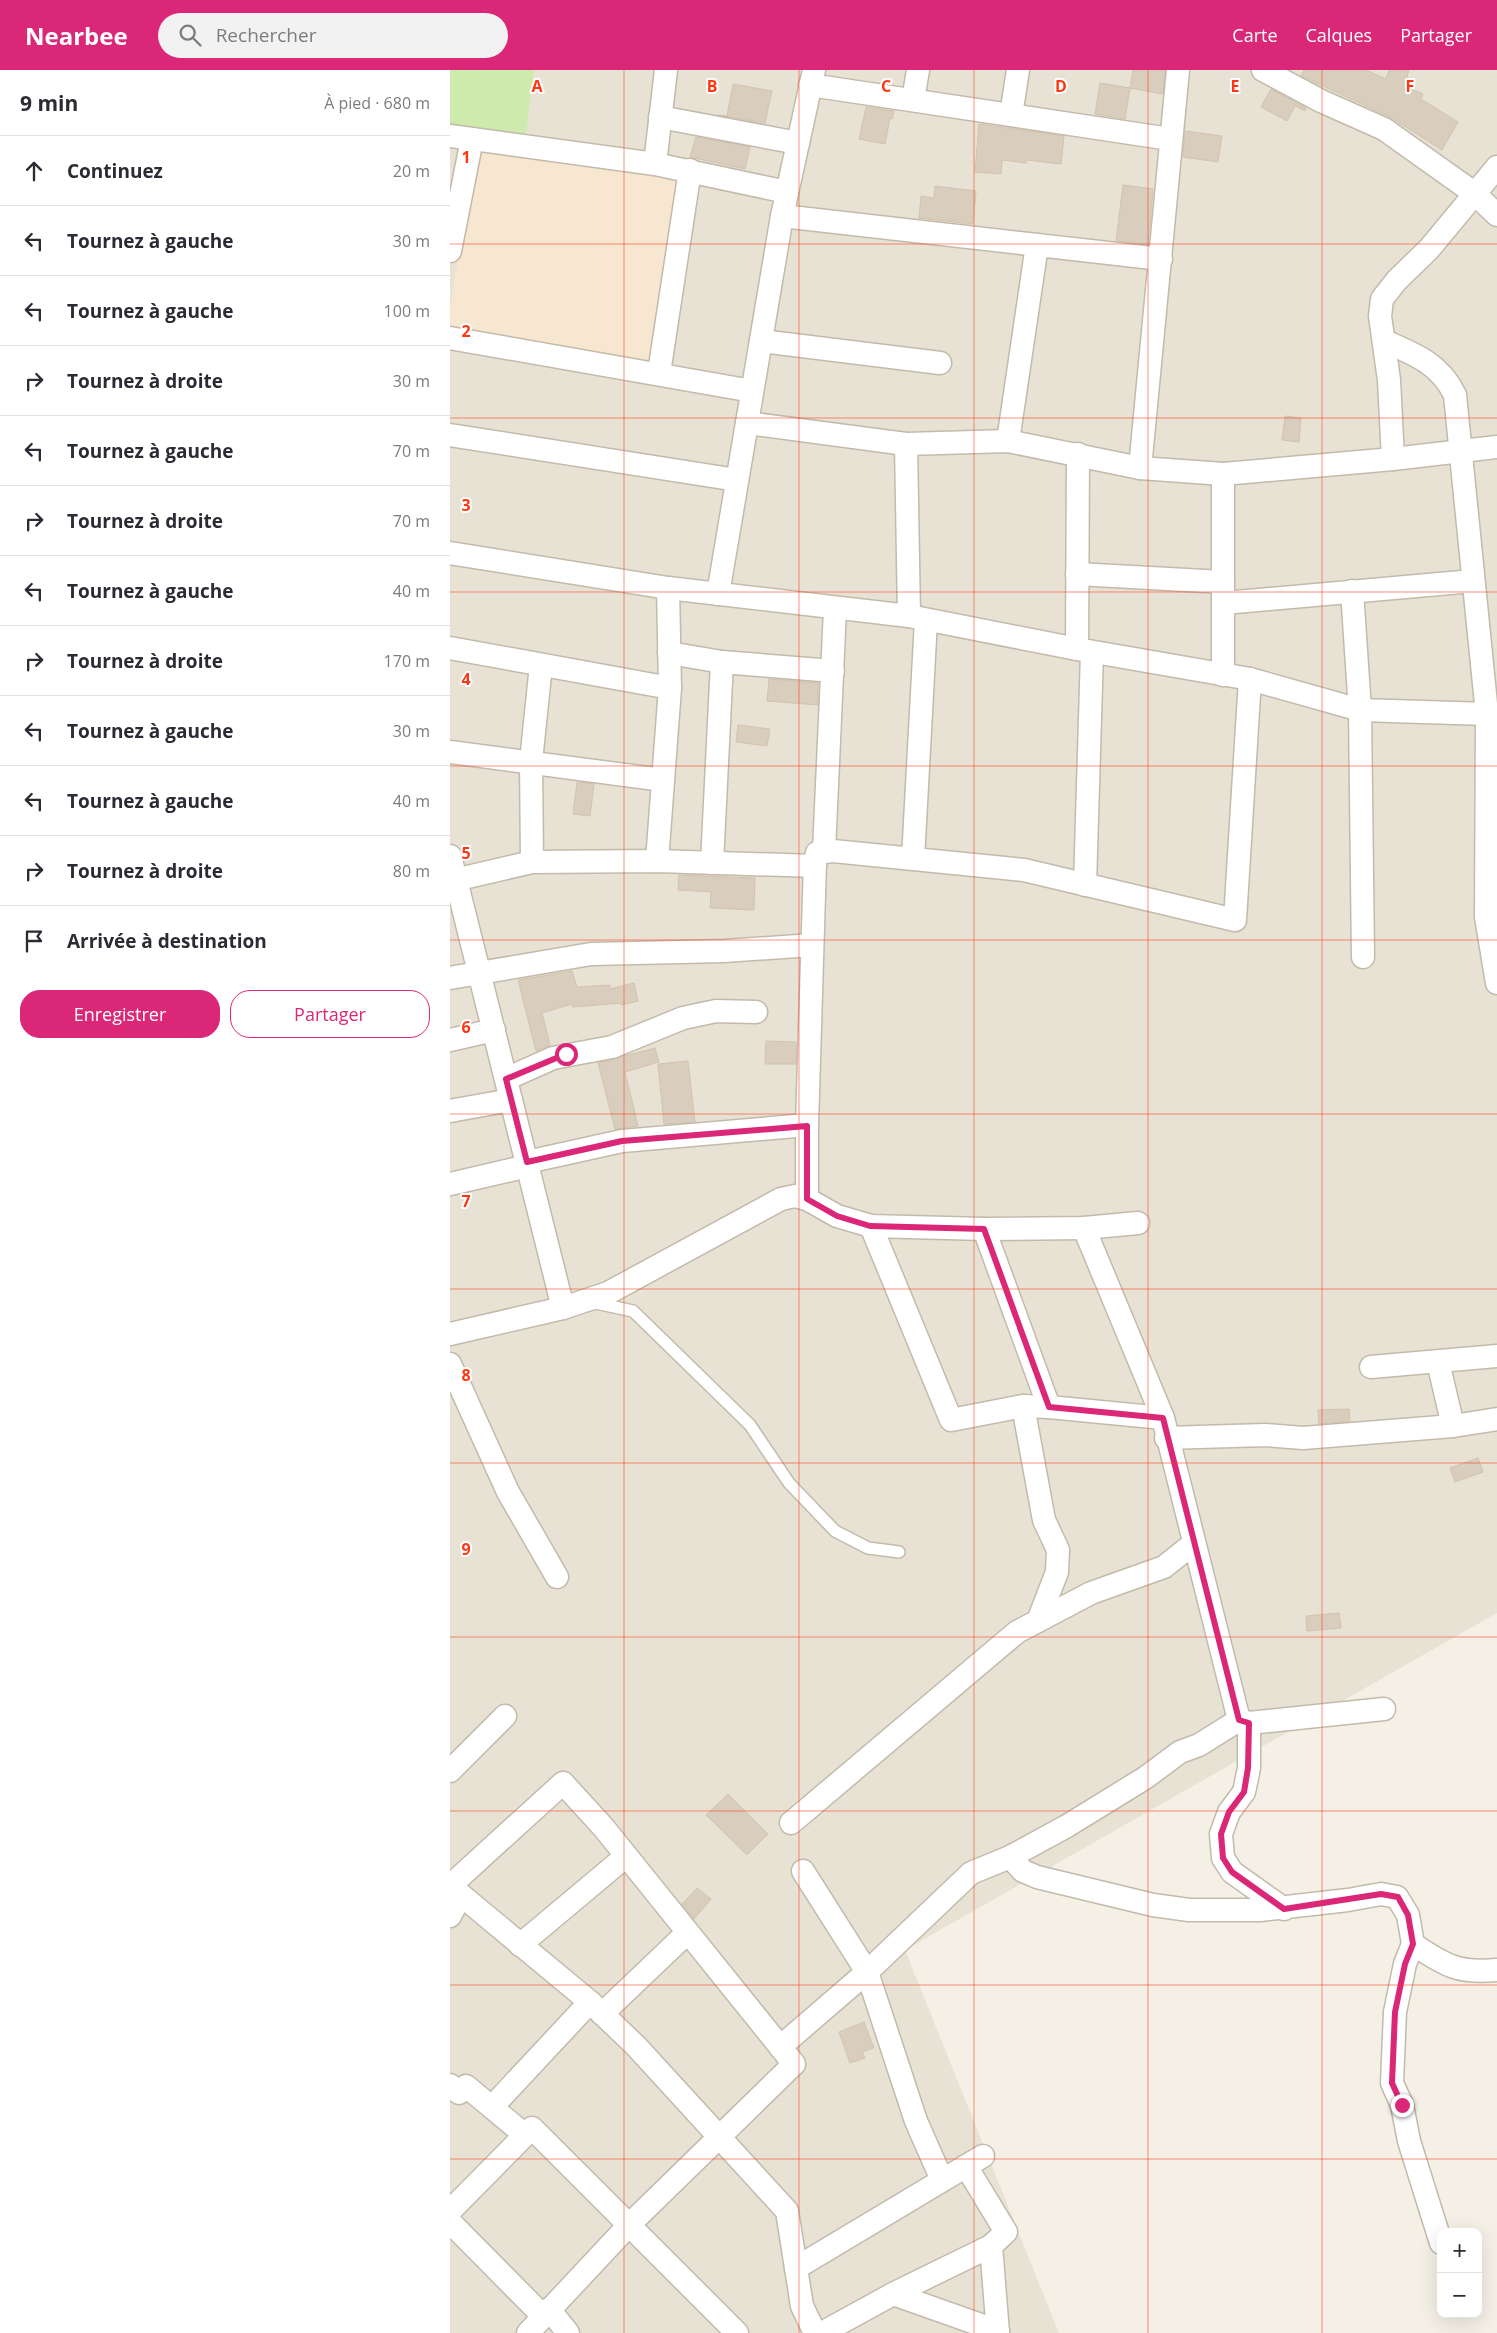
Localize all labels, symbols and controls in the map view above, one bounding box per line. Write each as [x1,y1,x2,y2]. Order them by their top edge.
search box [158,13,508,58]
text: Nearbee [25,19,128,52]
icon: search [176,21,204,49]
text: Rechercher [216,22,316,48]
text: Carte [1232,23,1278,47]
text: Calques [1306,23,1372,47]
text: Partager [1400,23,1472,47]
text: A [531,75,543,97]
text: B [707,75,717,97]
text: C [881,75,891,97]
text: D [1055,75,1067,97]
text: E [1231,75,1240,97]
text: F [1406,75,1414,97]
text: 9 min [20,89,78,117]
text: À pied · 680 m [324,92,430,114]
text: 1 [461,146,471,168]
icon: ahead [20,157,48,185]
text: Continuez [67,158,163,184]
text: 20 m [393,160,430,182]
icon: left [20,227,48,255]
text: Tournez à gauche [67,228,233,254]
text: 30 m [393,230,430,252]
icon: left [20,297,48,325]
text: Tournez à gauche [67,298,233,324]
text: 100 m [384,300,430,322]
text: 2 [461,320,471,342]
icon: right [20,367,48,395]
text: Tournez à droite [67,368,223,394]
text: 30 m [393,370,430,392]
icon: left [20,437,48,465]
text: Tournez à gauche [67,438,233,464]
text: 70 m [393,440,430,462]
text: 3 [461,494,471,516]
icon: right [20,507,48,535]
text: Tournez à droite [67,508,223,534]
text: 70 m [393,510,430,532]
icon: left [20,577,48,605]
text: Tournez à gauche [67,578,233,604]
text: 40 m [393,580,430,602]
icon: right [20,647,48,675]
text: Tournez à droite [67,648,223,674]
text: 170 m [384,650,430,672]
text: 4 [461,668,471,690]
icon: left [20,717,48,745]
text: Tournez à gauche [67,718,233,744]
text: 30 m [393,720,430,742]
icon: left [20,787,48,815]
text: Tournez à gauche [67,788,233,814]
text: 40 m [393,790,430,812]
text: 5 [461,842,471,864]
icon: right [20,857,48,885]
text: Tournez à droite [67,858,223,884]
text: 80 m [393,860,430,882]
icon: arrive [20,927,48,955]
text: Arrivée à destination [67,928,267,954]
button: Enregistrer [20,990,220,1038]
button: Partager [230,990,430,1038]
text: 6 [461,1016,471,1038]
route start [555,1043,578,1066]
text: 7 [461,1190,471,1212]
text: 8 [461,1364,471,1386]
text: 9 [461,1538,471,1560]
route end [1391,2094,1414,2117]
map controls [1437,2228,1482,2318]
button: + [1437,2228,1482,2273]
button: − [1437,2273,1482,2318]

